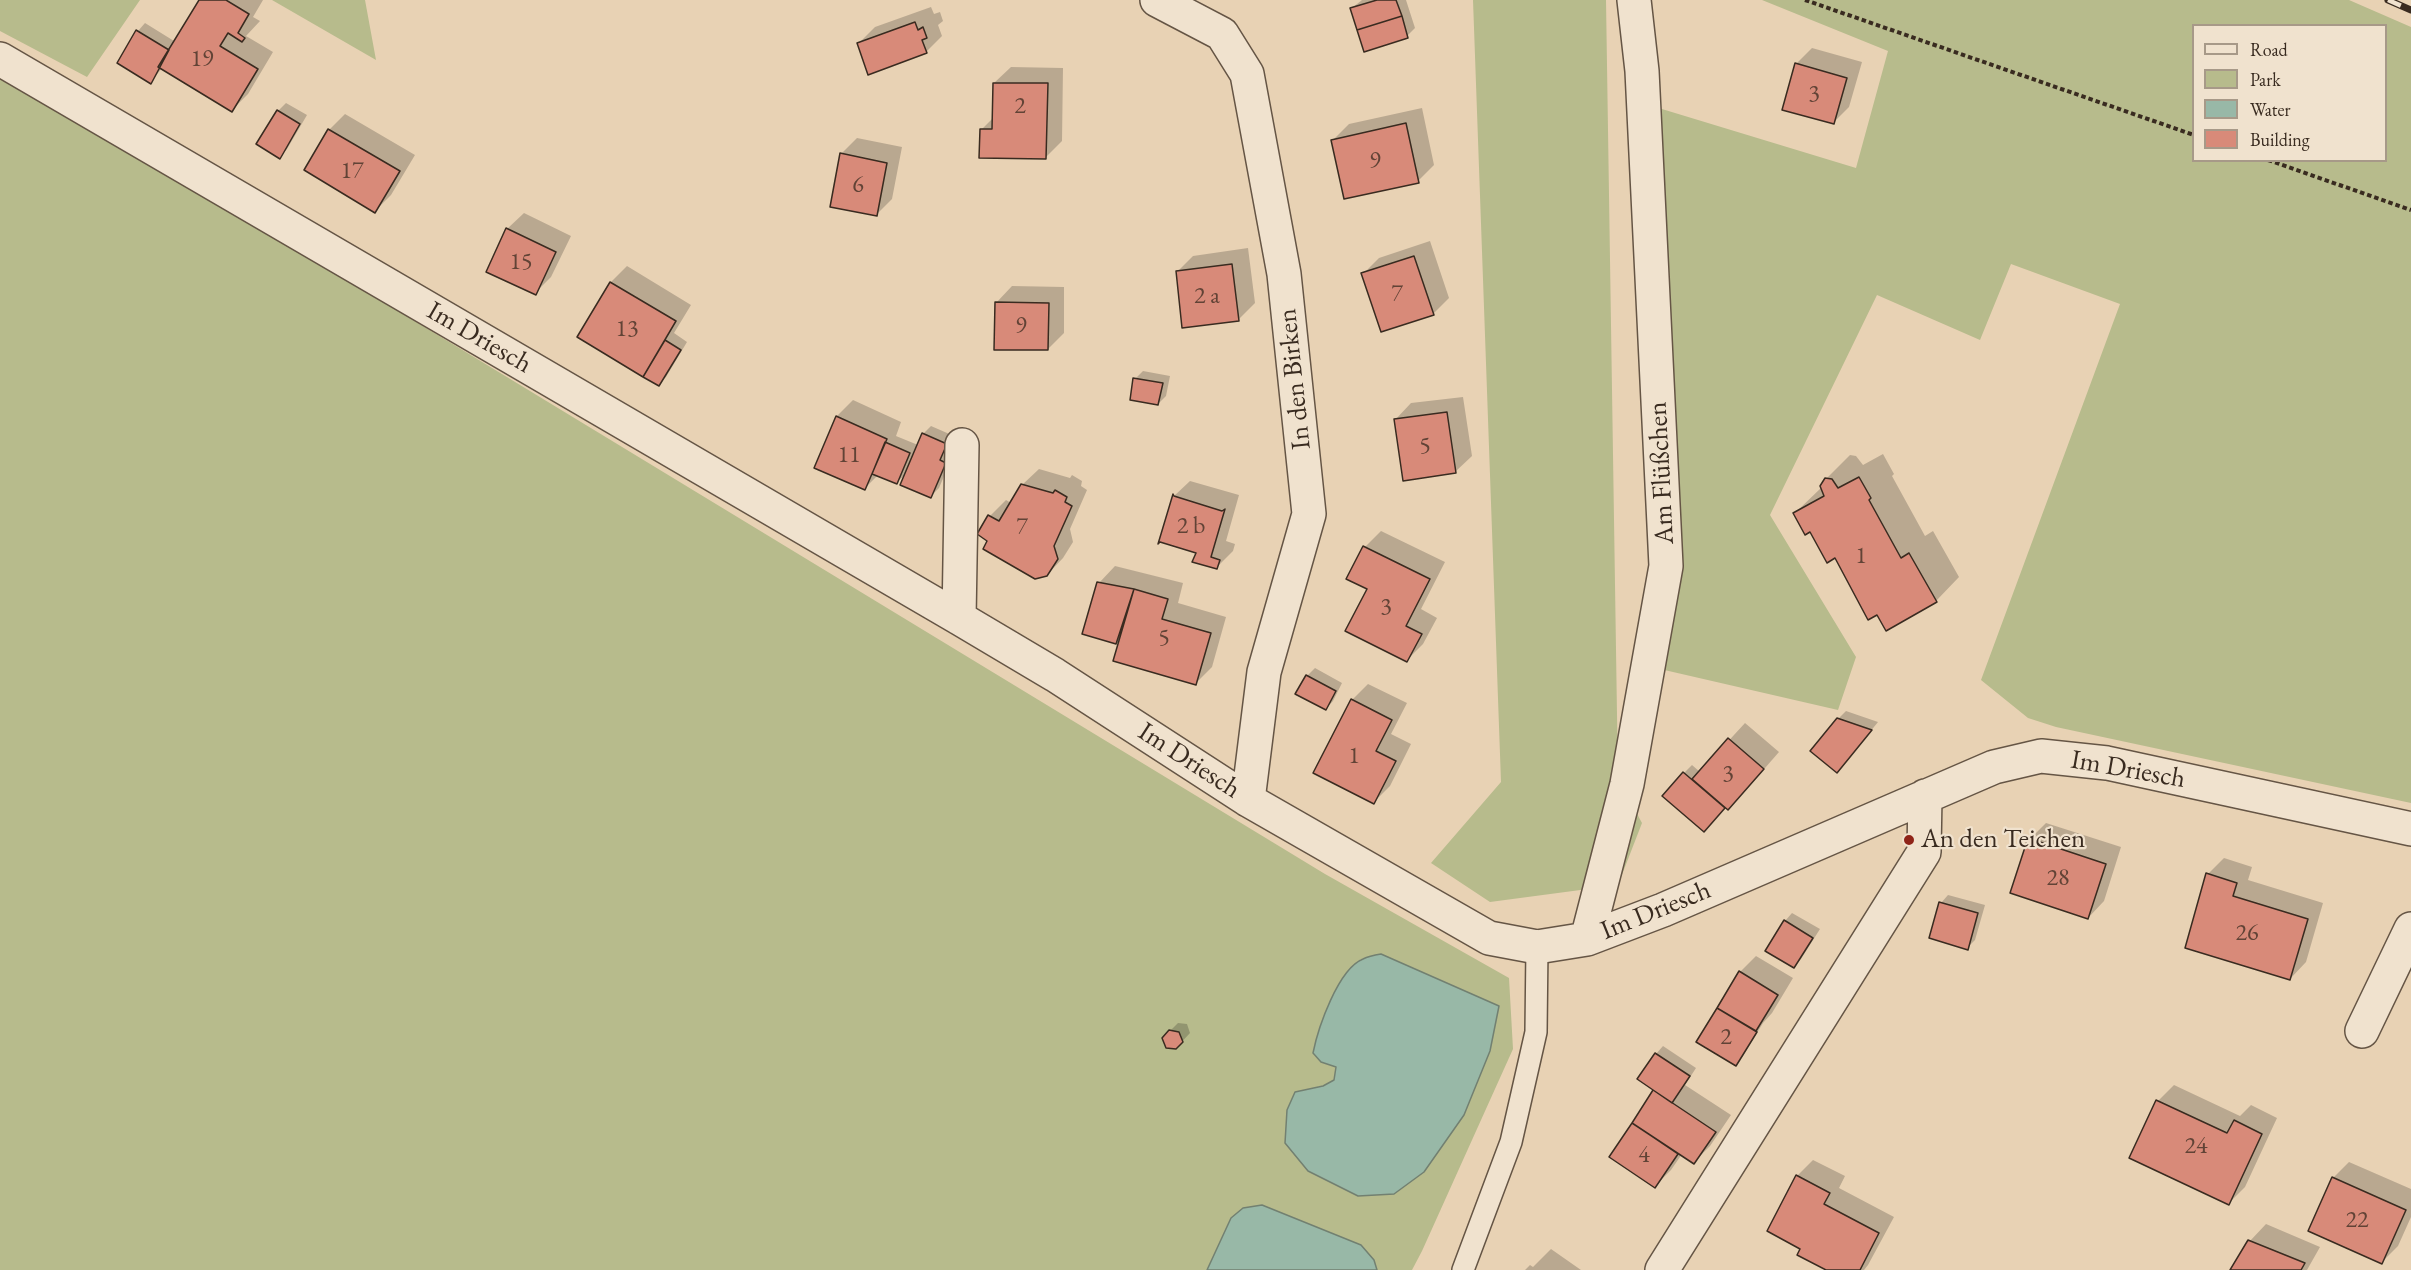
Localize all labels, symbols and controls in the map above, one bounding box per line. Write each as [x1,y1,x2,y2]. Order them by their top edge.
legend [2192,24,2387,162]
text: Road [2250,38,2288,61]
house number: 19 [190,45,214,73]
text: Park [2250,68,2281,91]
house number: 3 [1808,80,1820,108]
house number: 2 [1014,92,1026,120]
text: Water [2250,98,2291,121]
text: Building [2250,128,2310,151]
house number: 9 [1369,147,1381,175]
house number: 17 [340,157,364,185]
house number: 6 [852,171,864,199]
house number: 15 [509,248,533,276]
house number: 7 [1391,280,1403,308]
house number: 2 a [1194,282,1220,310]
street label: Im Driesch [421,295,537,381]
street label: In den Birken [1271,307,1319,451]
house number: 9 [1015,312,1027,340]
house number: 13 [615,315,639,343]
street label: Am Flüßchen [1642,401,1682,545]
house number: 5 [1419,432,1431,460]
house number: 11 [837,441,861,469]
house number: 2 b [1177,512,1205,540]
house number: 7 [1016,513,1028,541]
house number: 1 [1855,542,1867,570]
house number: 3 [1380,593,1392,621]
house number: 5 [1158,624,1170,652]
street label: Im Driesch [1132,716,1246,806]
house number: 1 [1348,742,1360,770]
street label: Im Driesch [2068,744,2188,796]
house number: 3 [1722,760,1734,788]
place label: An den Teichen [1921,824,2085,856]
marker: An den Teichen [1902,833,1916,847]
house number: 28 [2046,864,2070,892]
street label: Im Driesch [1596,874,1716,948]
house number: 26 [2235,919,2259,947]
house number: 2 [1720,1023,1732,1051]
house number: 24 [2184,1132,2208,1160]
house number: 4 [1638,1141,1650,1169]
house number: 22 [2345,1206,2369,1234]

